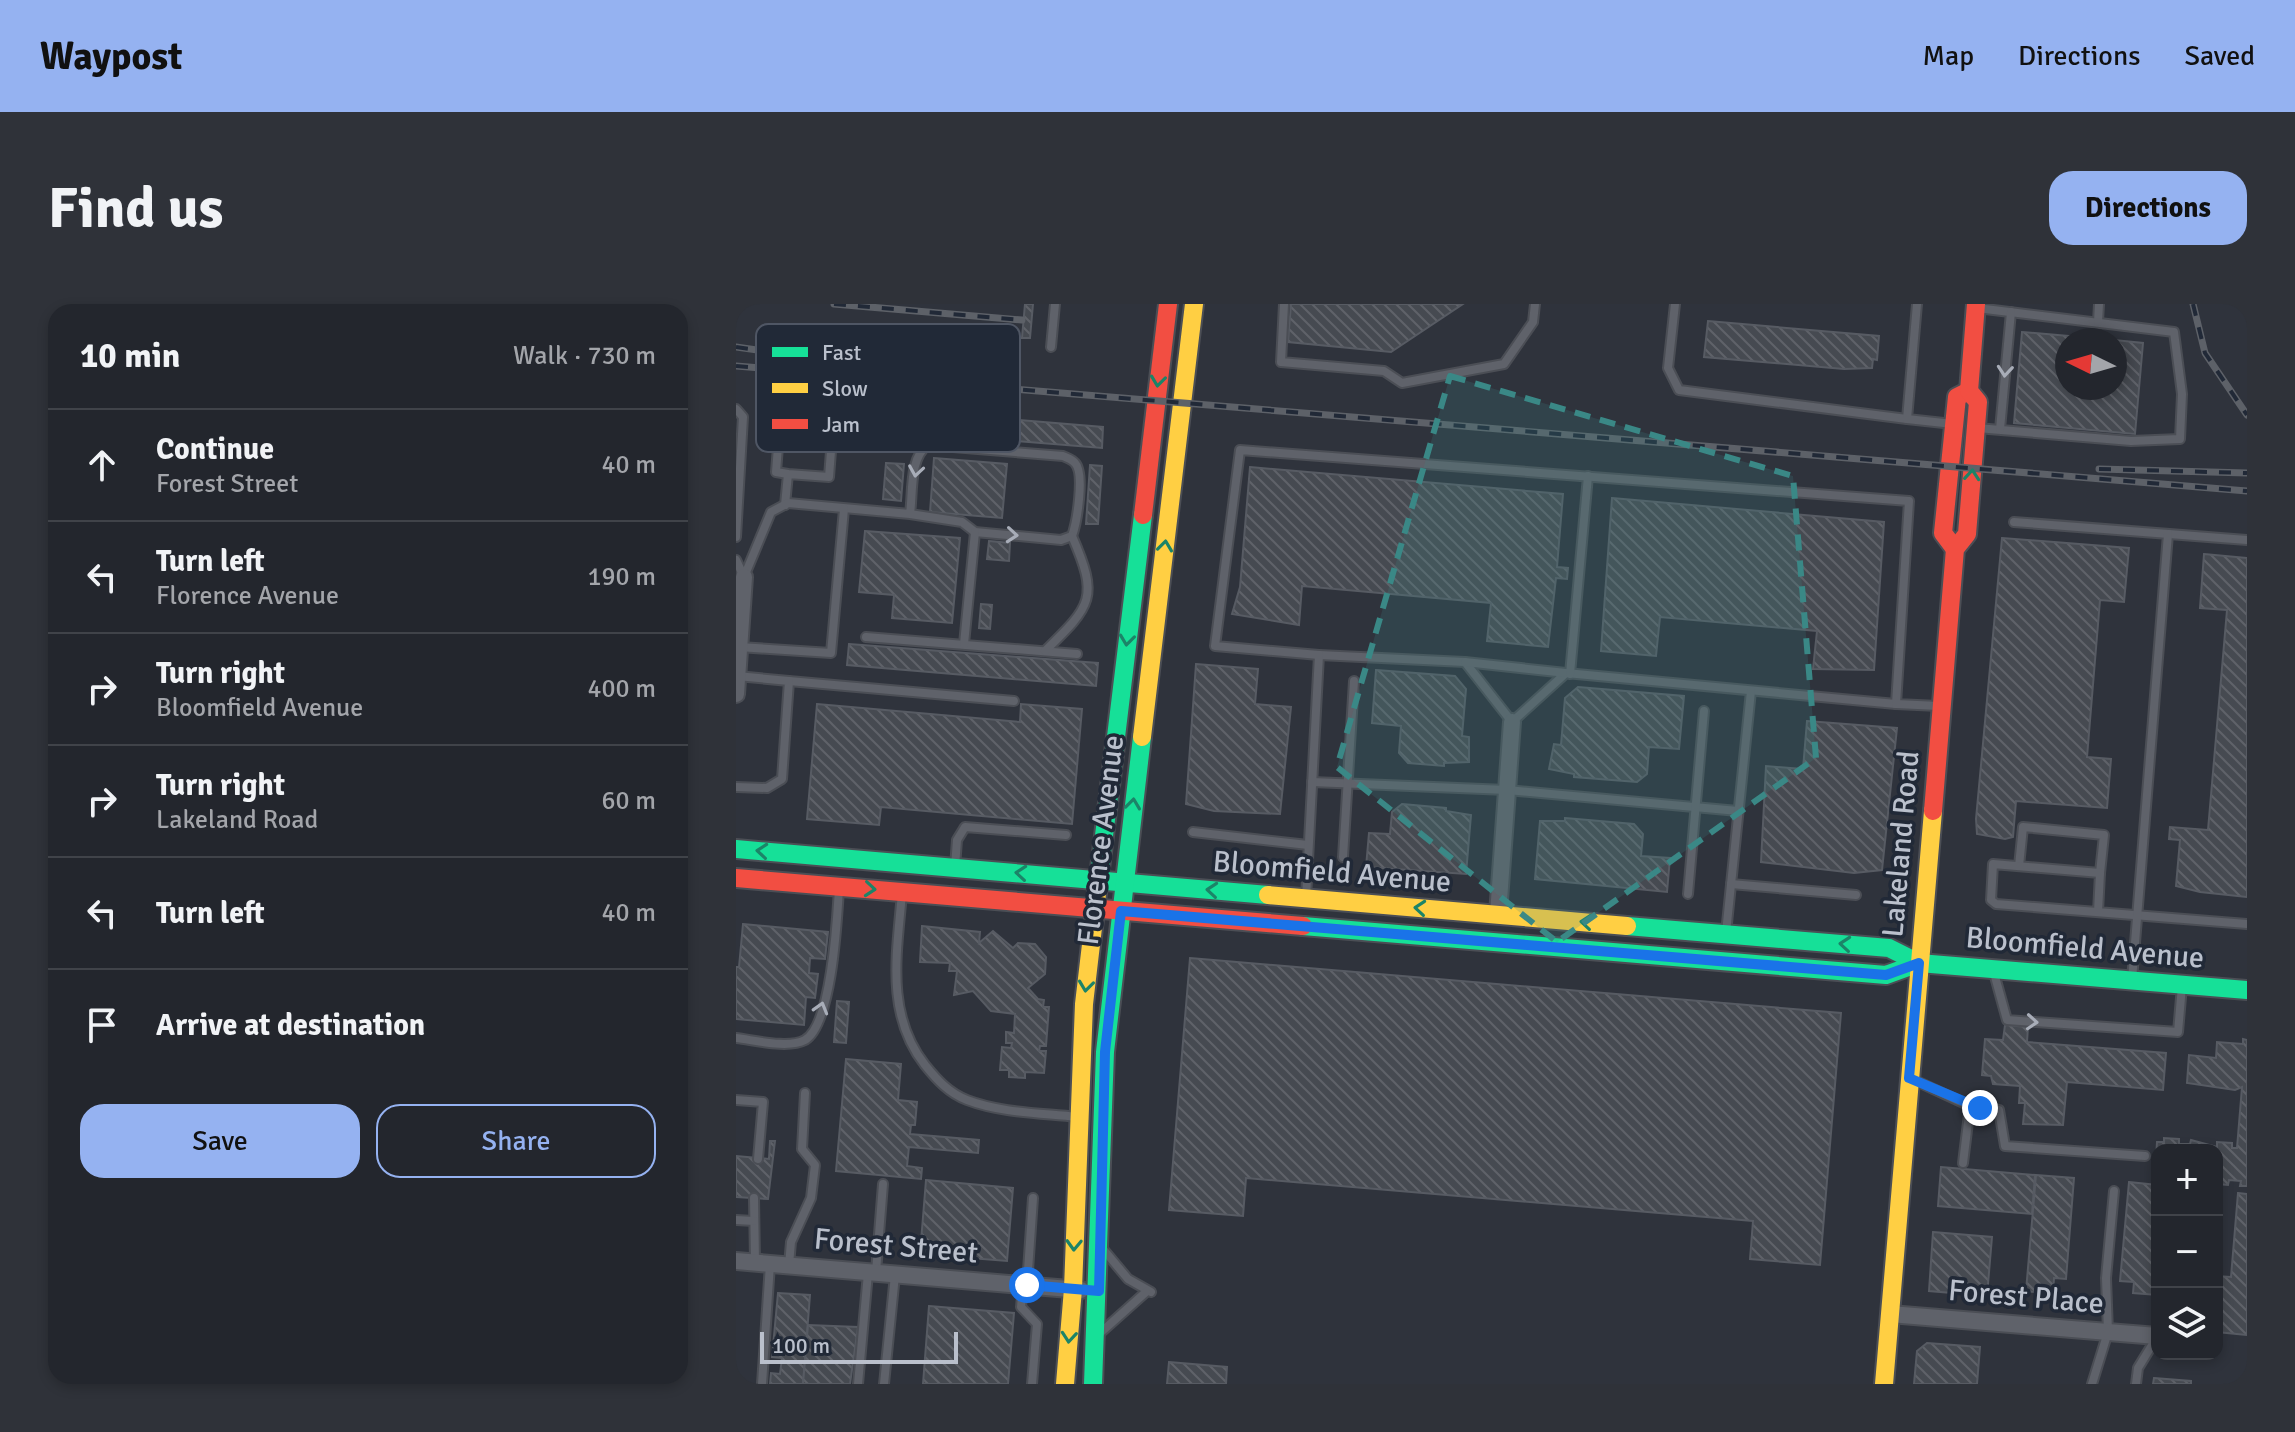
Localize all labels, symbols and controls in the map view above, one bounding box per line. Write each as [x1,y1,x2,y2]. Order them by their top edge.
text: Waypost [40,33,182,80]
text: Map [1922,39,1974,73]
text: Directions [2018,39,2140,73]
text: Saved [2184,39,2255,73]
button: Directions [2049,171,2247,245]
text: Find us [48,174,223,243]
legend [756,324,1020,452]
north arrow [2055,328,2127,400]
text: 10 min [80,335,180,377]
text: Fast [822,339,862,366]
text: Walk · 730 m [513,340,656,372]
one-way arrow [1997,365,2014,378]
text: Slow [822,375,868,402]
one-way arrow [1150,375,1167,388]
text: Jam [822,411,860,438]
text: Continue [156,431,274,468]
icon: ahead [80,443,124,487]
text: 40 m [601,449,656,481]
one-way arrow [908,465,925,478]
text: Forest Street [156,468,298,500]
one-way arrow [1963,468,1980,481]
one-way arrow [1006,527,1019,544]
one-way arrow [1156,539,1173,553]
text: Turn left [156,543,265,580]
icon: left [80,555,124,599]
text: 190 m [587,561,656,593]
text: Florence Avenue [156,580,339,612]
one-way arrow [1119,634,1136,647]
text: Turn right [156,655,285,692]
icon: right [80,667,124,711]
text: 400 m [587,673,656,705]
text: Bloomfield Avenue [156,692,363,724]
street label: Florence Avenue [1070,733,1132,947]
street label: Lakeland Road [1874,749,1928,939]
text: Turn right [156,767,285,804]
icon: right [80,779,124,823]
text: 60 m [601,785,656,817]
one-way arrow [1124,797,1141,811]
text: Lakeland Road [156,804,318,836]
one-way arrow [755,843,768,860]
street label: Bloomfield Avenue [1211,843,1453,901]
one-way arrow [1014,865,1027,882]
one-way arrow [863,880,876,897]
one-way arrow [1205,882,1218,899]
icon: left [80,891,124,935]
text: Turn left [156,895,265,932]
text: 40 m [601,897,656,929]
one-way arrow [1414,900,1427,917]
one-way arrow [1579,914,1592,931]
street label: Bloomfield Avenue [1964,919,2206,977]
one-way arrow [1838,936,1851,953]
one-way arrow [1078,980,1095,993]
one-way arrow [812,1002,828,1016]
icon: arrive [80,1003,124,1047]
text: Arrive at destination [156,1007,425,1044]
one-way arrow [2025,1013,2038,1030]
route end [1962,1090,1998,1126]
button: Save [80,1104,360,1178]
button: Share [376,1104,656,1178]
map controls [2151,1144,2223,1360]
button: + [2151,1144,2223,1216]
button: − [2151,1216,2223,1288]
street label: Forest Street [813,1220,979,1272]
one-way arrow [1065,1239,1083,1252]
route start [1009,1267,1045,1303]
street label: Forest Place [1947,1272,2105,1322]
button: layers [2151,1288,2223,1360]
scale bar [760,1328,958,1364]
one-way arrow [1060,1331,1077,1344]
text: 100 m [772,1332,830,1359]

